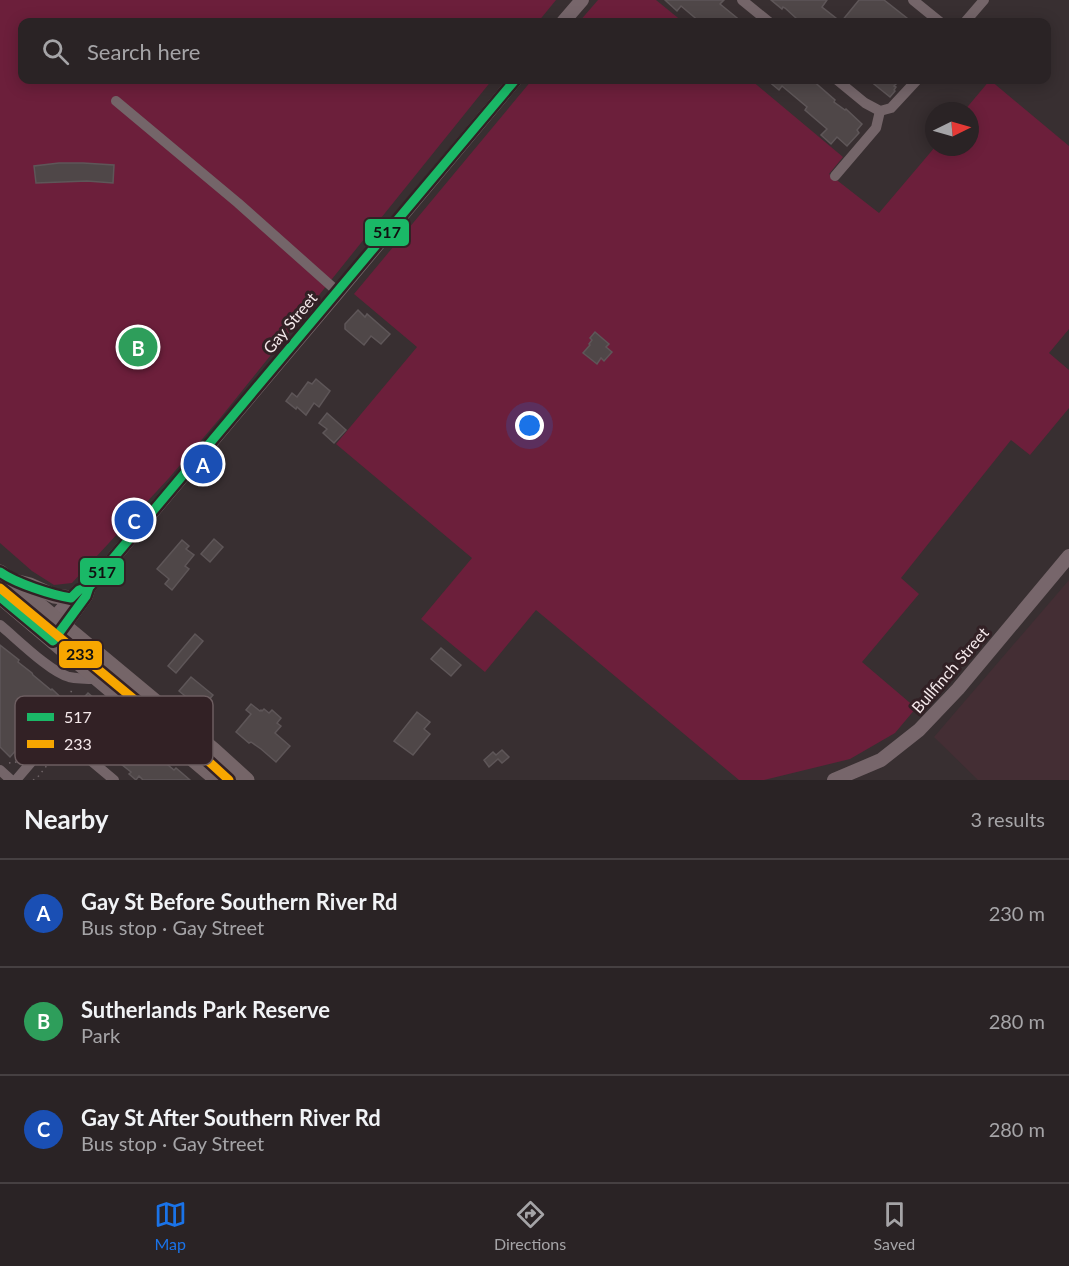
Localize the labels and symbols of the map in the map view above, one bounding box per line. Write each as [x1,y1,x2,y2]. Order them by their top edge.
north arrow [925,102,979,156]
line badge: 517 [364,218,410,247]
text: 517 [373,222,401,241]
street label: Gay Street [259,288,321,357]
pin: B [118,324,158,370]
your location [515,411,544,440]
pin: A [184,442,222,486]
pin: C [114,498,154,542]
line badge: 517 [79,557,125,586]
text: 517 [88,562,116,581]
street label: Bullfinch Street [907,623,992,716]
line badge: 233 [58,640,103,669]
text: 233 [66,644,94,663]
legend [15,696,213,765]
text: 517 [64,707,92,726]
text: 233 [64,734,92,753]

